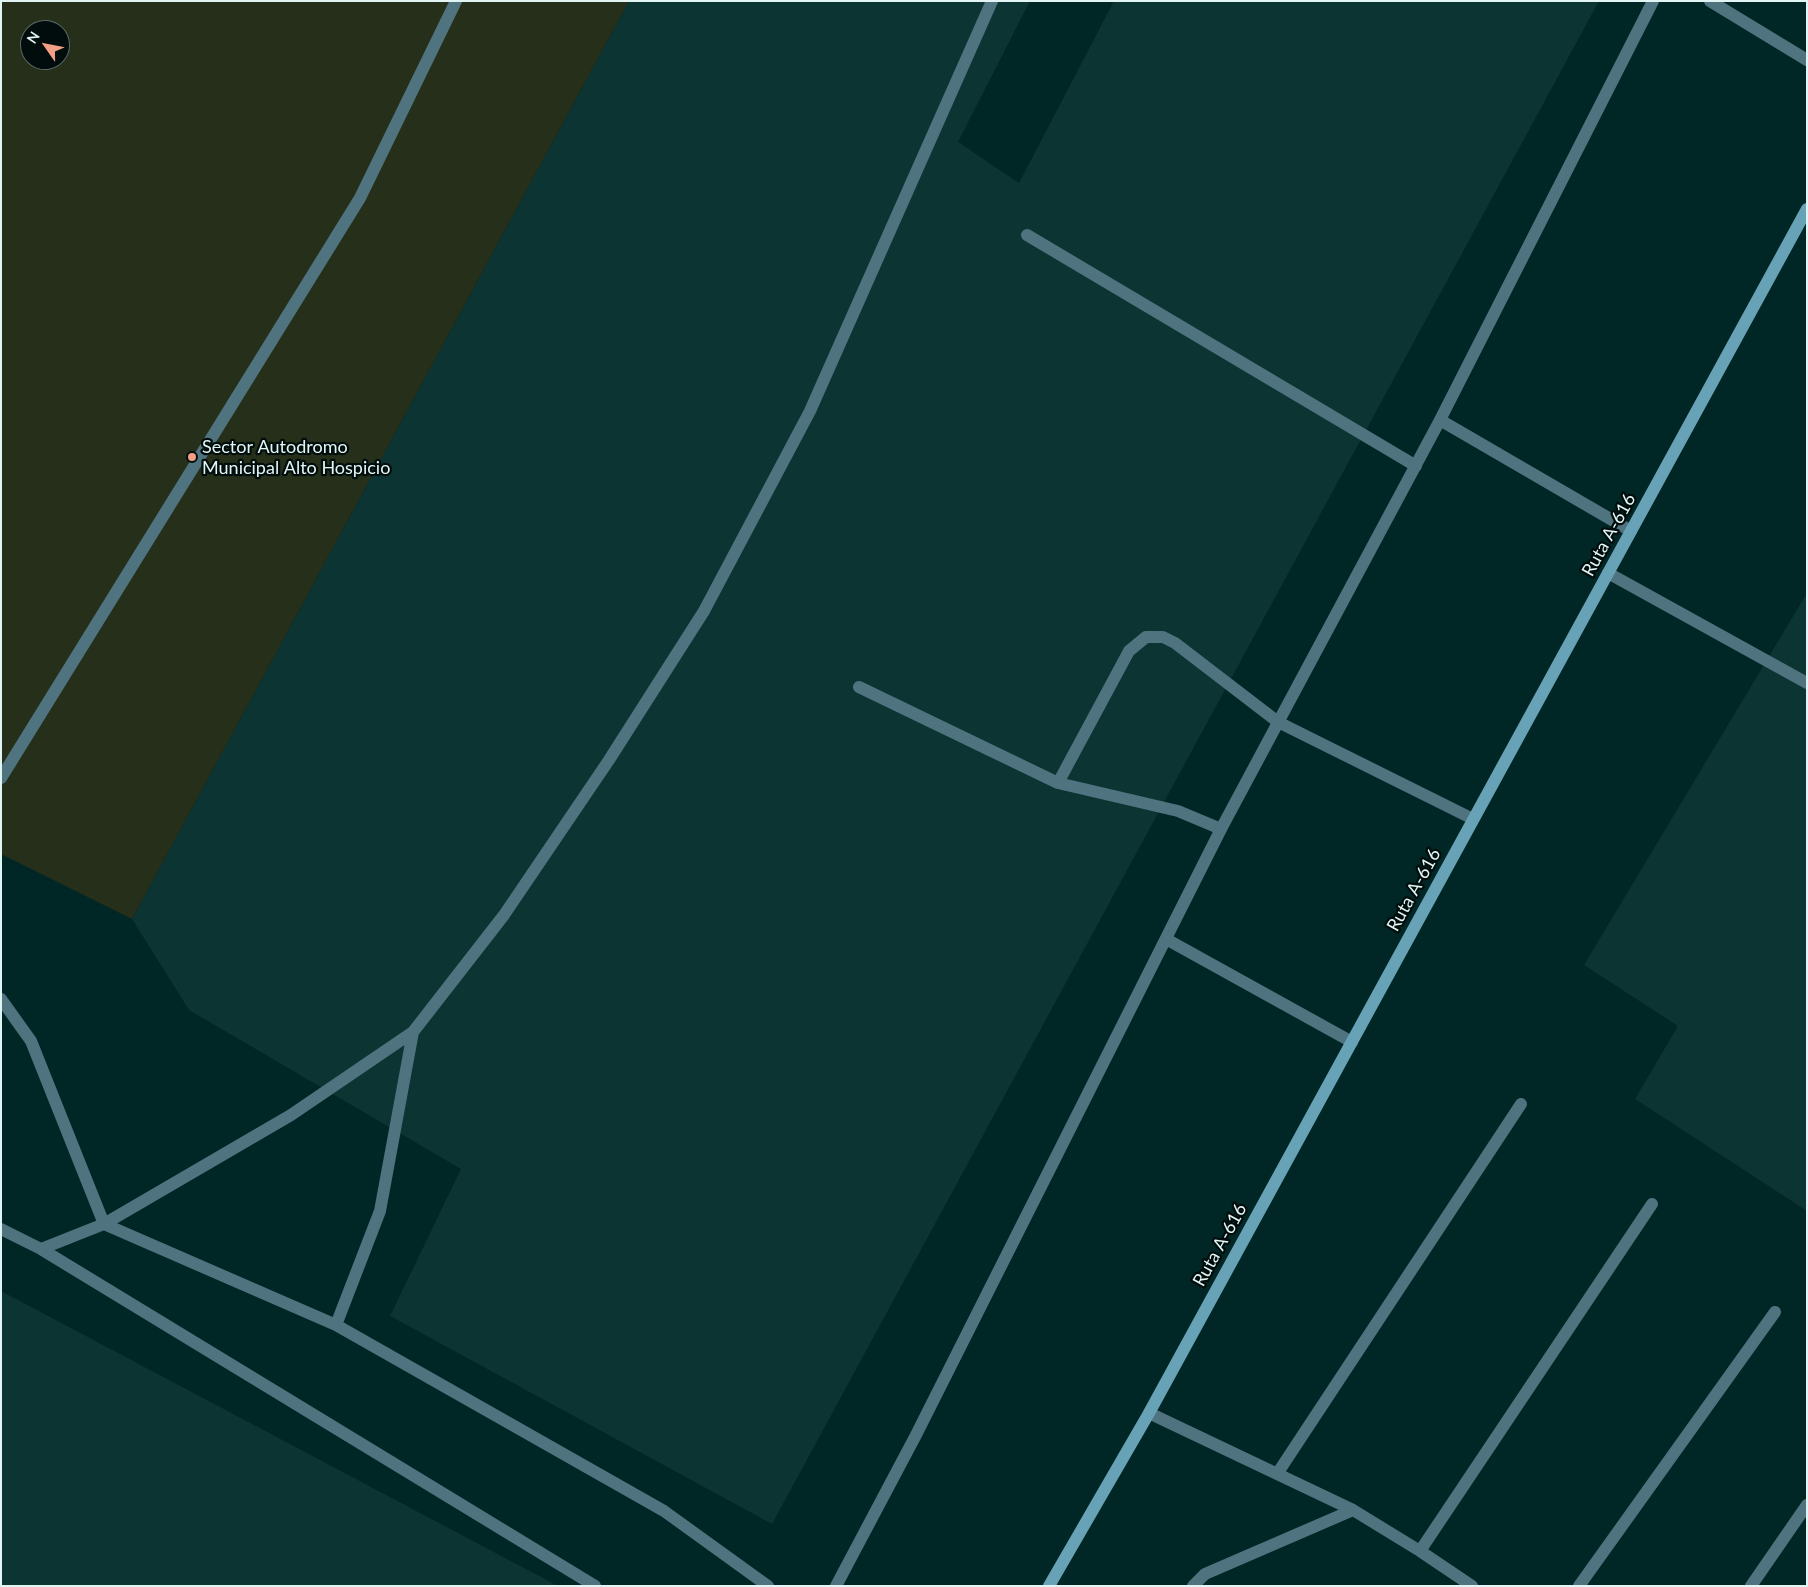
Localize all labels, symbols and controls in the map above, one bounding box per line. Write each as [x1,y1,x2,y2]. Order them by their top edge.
north arrow [20,20,70,70]
text: N [23,28,43,46]
place label: Sector Autodromo Municipal Alto Hospicio [202,436,390,478]
marker: Sector Autodromo Municipal Alto Hospicio [186,451,198,463]
street label: Ruta A-616 [1577,490,1641,580]
street label: Ruta A-616 [1382,845,1446,935]
street label: Ruta A-616 [1188,1200,1252,1290]

